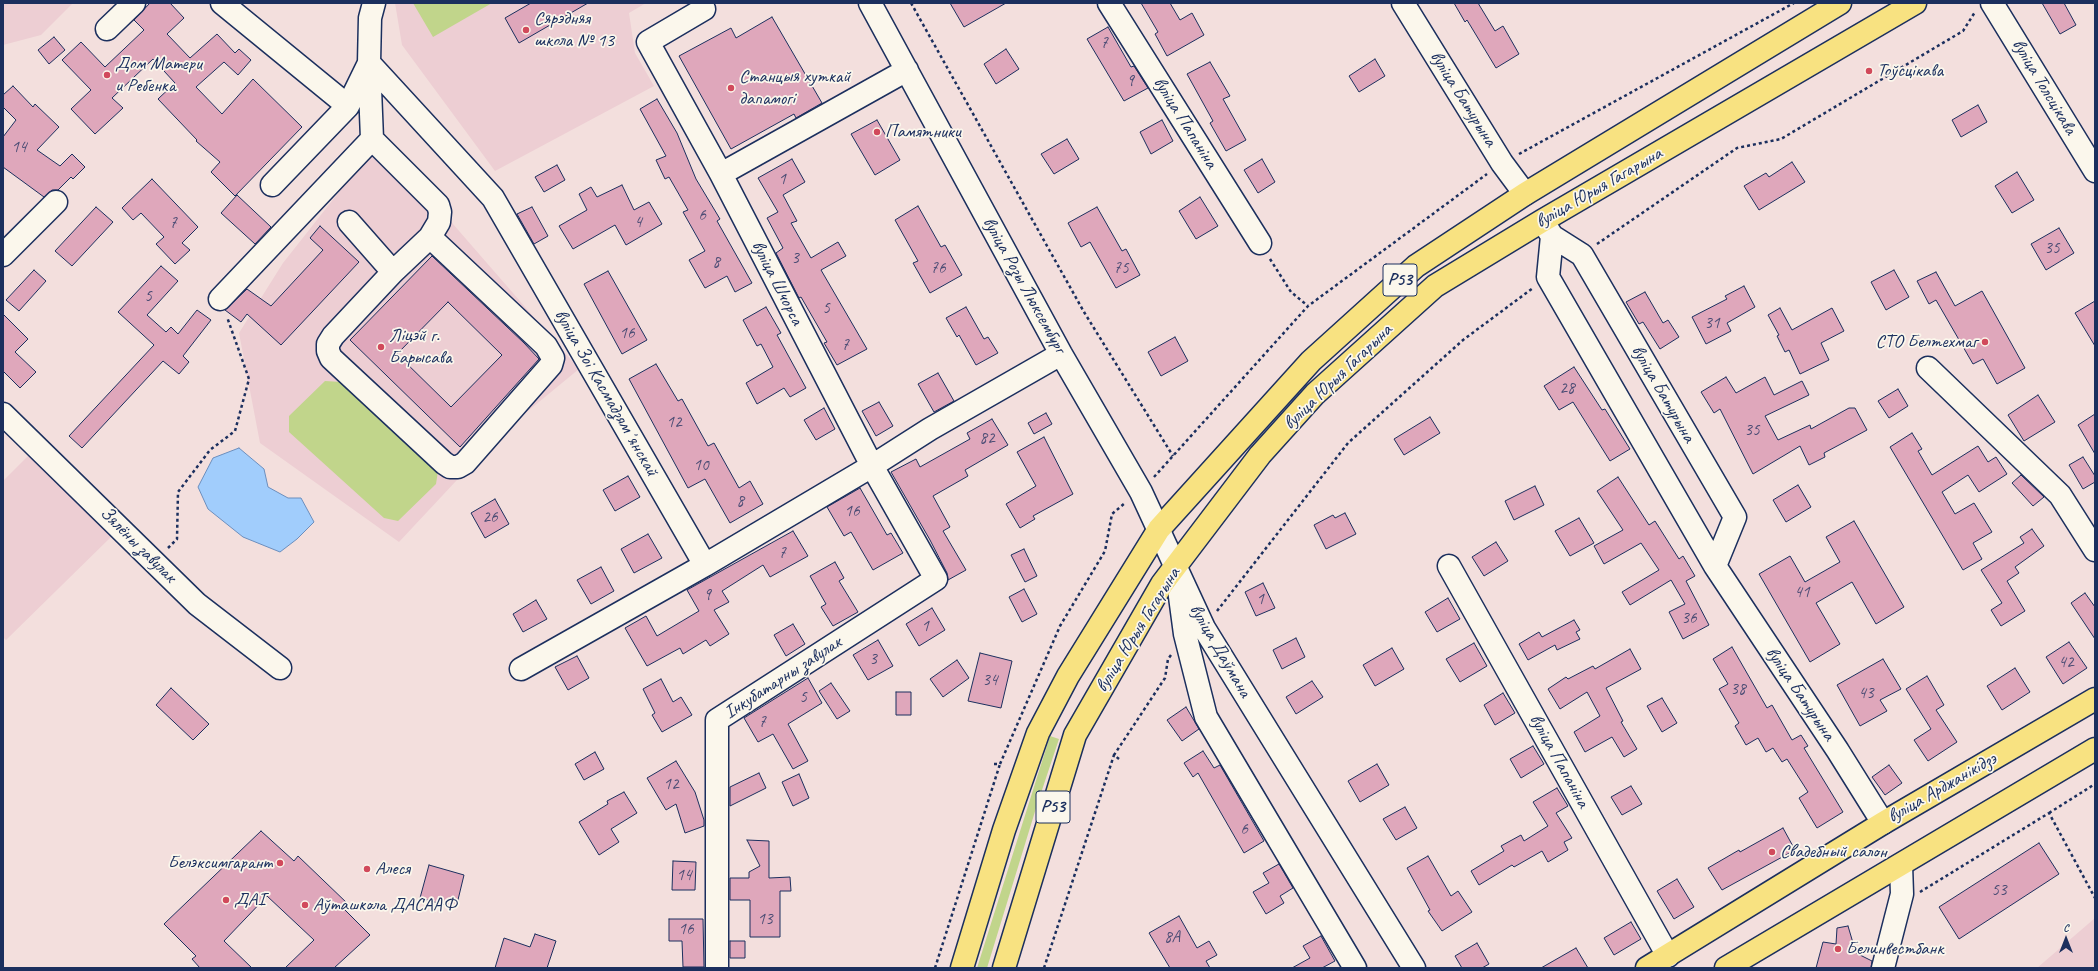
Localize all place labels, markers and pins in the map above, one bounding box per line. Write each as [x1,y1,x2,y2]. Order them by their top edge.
place label: Сярэдняя школа № 13 [534,8,614,52]
marker: Сярэдняя школа № 13 [521,25,531,35]
place label: Дом Матери и Ребенка [115,53,202,97]
place label: Тоўсцікава [1877,60,1943,82]
place label: Станцыя хуткай дапамогі [739,66,850,110]
marker: Тоўсцікава [1864,66,1874,76]
marker: Дом Матери и Ребенка [102,70,112,80]
marker: Станцыя хуткай дапамогі [726,83,736,93]
place label: Памятники [885,121,961,143]
marker: Памятники [872,127,882,137]
place label: Ліцэй г. Барысава [389,325,452,369]
place label: СТО Белтехмаг [1875,331,1977,353]
marker: СТО Белтехмаг [1980,337,1990,347]
marker: Ліцэй г. Барысава [376,342,386,352]
place label: Свадебный салон [1780,841,1887,863]
marker: Свадебный салон [1767,847,1777,857]
place label: Белэксимгарант [168,852,272,874]
marker: Белэксимгарант [275,858,285,868]
place label: Алеся [375,858,410,880]
marker: Алеся [362,864,372,874]
place label: ДАІ [234,889,265,911]
place label: Аўташкола ДАСААФ [313,894,457,916]
marker: ДАІ [221,895,231,905]
marker: Аўташкола ДАСААФ [300,900,310,910]
place label: Белинвестбанк [1846,938,1943,960]
marker: Белинвестбанк [1833,944,1843,954]

